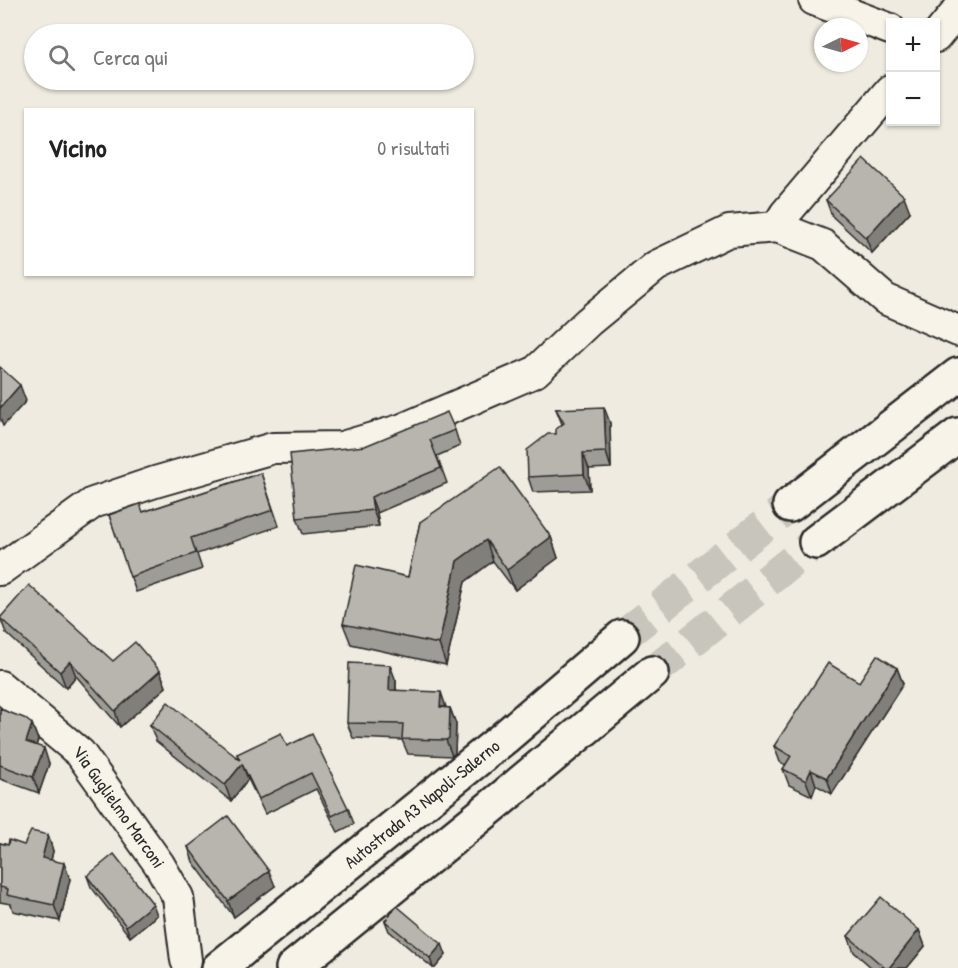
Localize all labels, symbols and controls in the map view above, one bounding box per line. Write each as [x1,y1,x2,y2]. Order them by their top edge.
north arrow [814,18,868,72]
map controls [886,18,940,126]
button: + [886,18,940,72]
search box [24,24,474,90]
icon: search [45,41,78,74]
text: Cerca qui [93,42,168,72]
button: − [886,72,940,126]
text: Vicino [48,130,107,165]
text: 0 risultati [377,134,450,161]
street label: Autostrada A3 Napoli-Salerno [339,733,505,874]
street label: Via Guglielmo Marconi [68,739,172,872]

